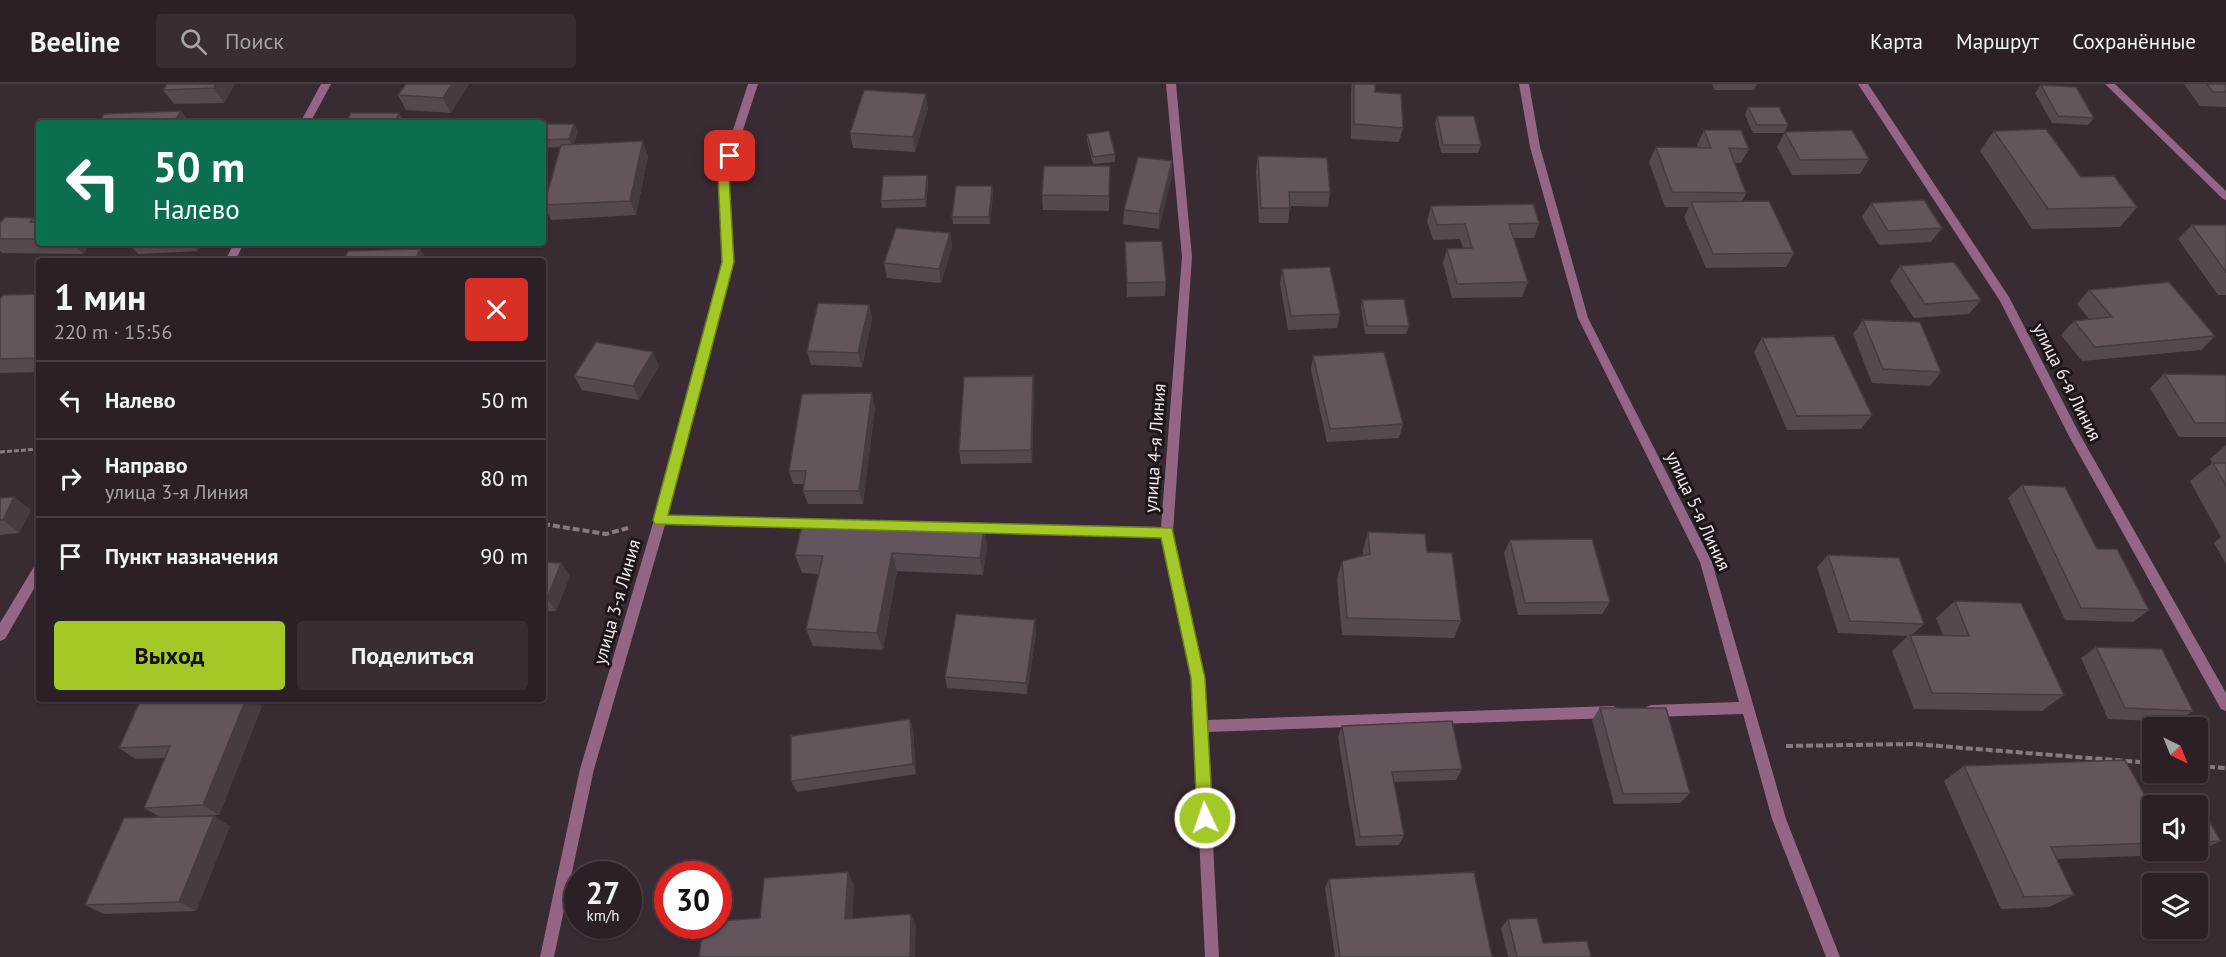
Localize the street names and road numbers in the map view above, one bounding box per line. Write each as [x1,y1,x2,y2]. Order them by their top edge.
street label: улица 6-я Линия [2028,319,2107,445]
street label: улица 4-я Линия [1139,383,1170,513]
street label: улица 5-я Линия [1661,447,1736,574]
street label: улица 3-я Линия [588,537,645,667]

